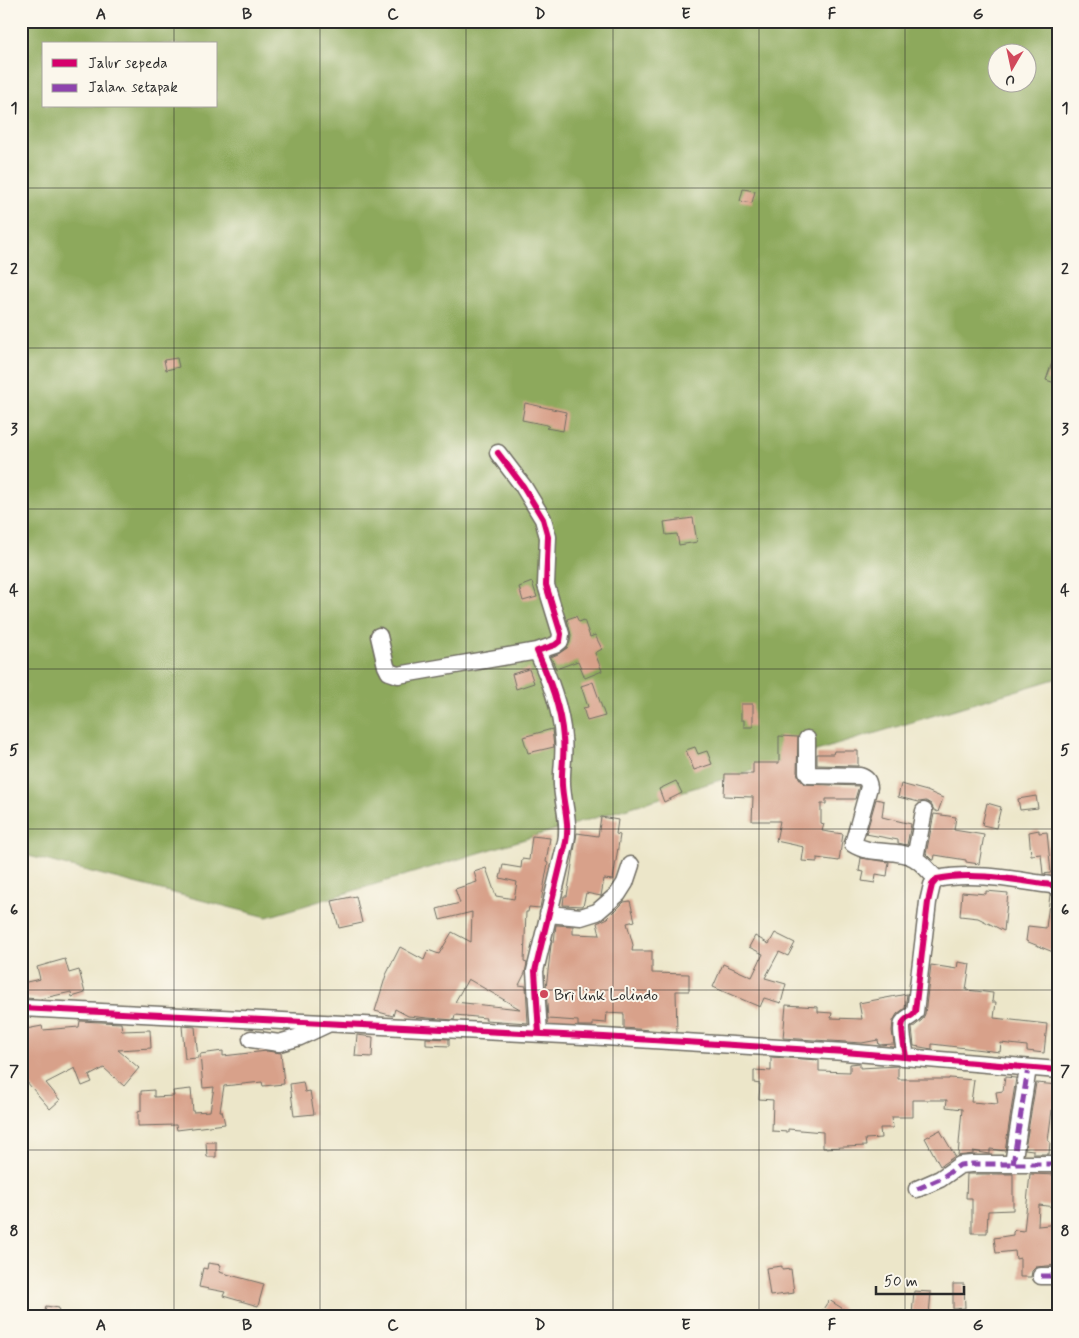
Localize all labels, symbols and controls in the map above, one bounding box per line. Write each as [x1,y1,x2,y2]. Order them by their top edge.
text: A [96,4,106,25]
text: B [242,4,252,25]
text: C [387,4,399,25]
text: D [534,4,546,25]
text: E [681,4,691,25]
text: F [828,4,837,25]
text: G [973,4,984,25]
legend [42,42,218,108]
north arrow [986,42,1036,92]
text: Jalur sepeda [88,54,168,74]
text: U [1004,70,1016,89]
text: Jalan setapak [88,78,178,98]
text: 1 [10,98,18,119]
text: 1 [1061,98,1069,119]
text: 2 [10,259,18,280]
text: 2 [1061,259,1069,280]
text: 3 [10,419,18,440]
text: 3 [1061,419,1069,440]
text: 4 [9,580,19,601]
text: 4 [1060,580,1070,601]
text: 5 [9,740,19,761]
text: 5 [1060,740,1070,761]
text: 6 [10,900,18,921]
text: 6 [1061,900,1069,921]
place label: Bri link Lolindo [554,985,658,1006]
marker: Bri link Lolindo [538,988,550,1000]
text: 7 [9,1061,19,1082]
text: 7 [1060,1061,1070,1082]
text: 8 [9,1221,19,1242]
text: 8 [1060,1221,1070,1242]
scale bar [876,1263,964,1295]
text: 50 m [884,1272,918,1292]
text: A [96,1315,106,1336]
text: B [242,1315,252,1336]
text: C [387,1315,399,1336]
text: D [534,1315,546,1336]
text: E [681,1315,691,1336]
text: F [828,1315,837,1336]
text: G [973,1315,984,1336]

